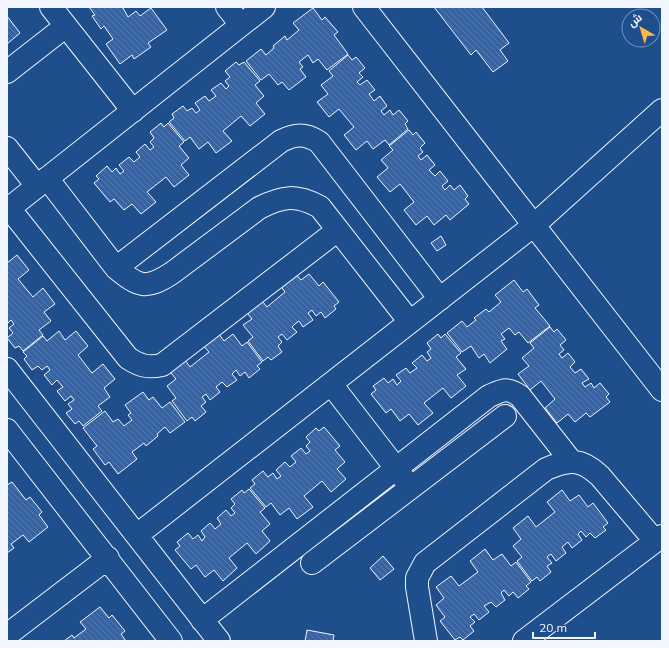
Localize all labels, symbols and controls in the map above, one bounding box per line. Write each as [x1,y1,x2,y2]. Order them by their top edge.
north arrow [621,8,661,48]
text: ش [625,10,645,30]
scale bar [533,614,595,640]
text: 20 m [539,620,567,635]

